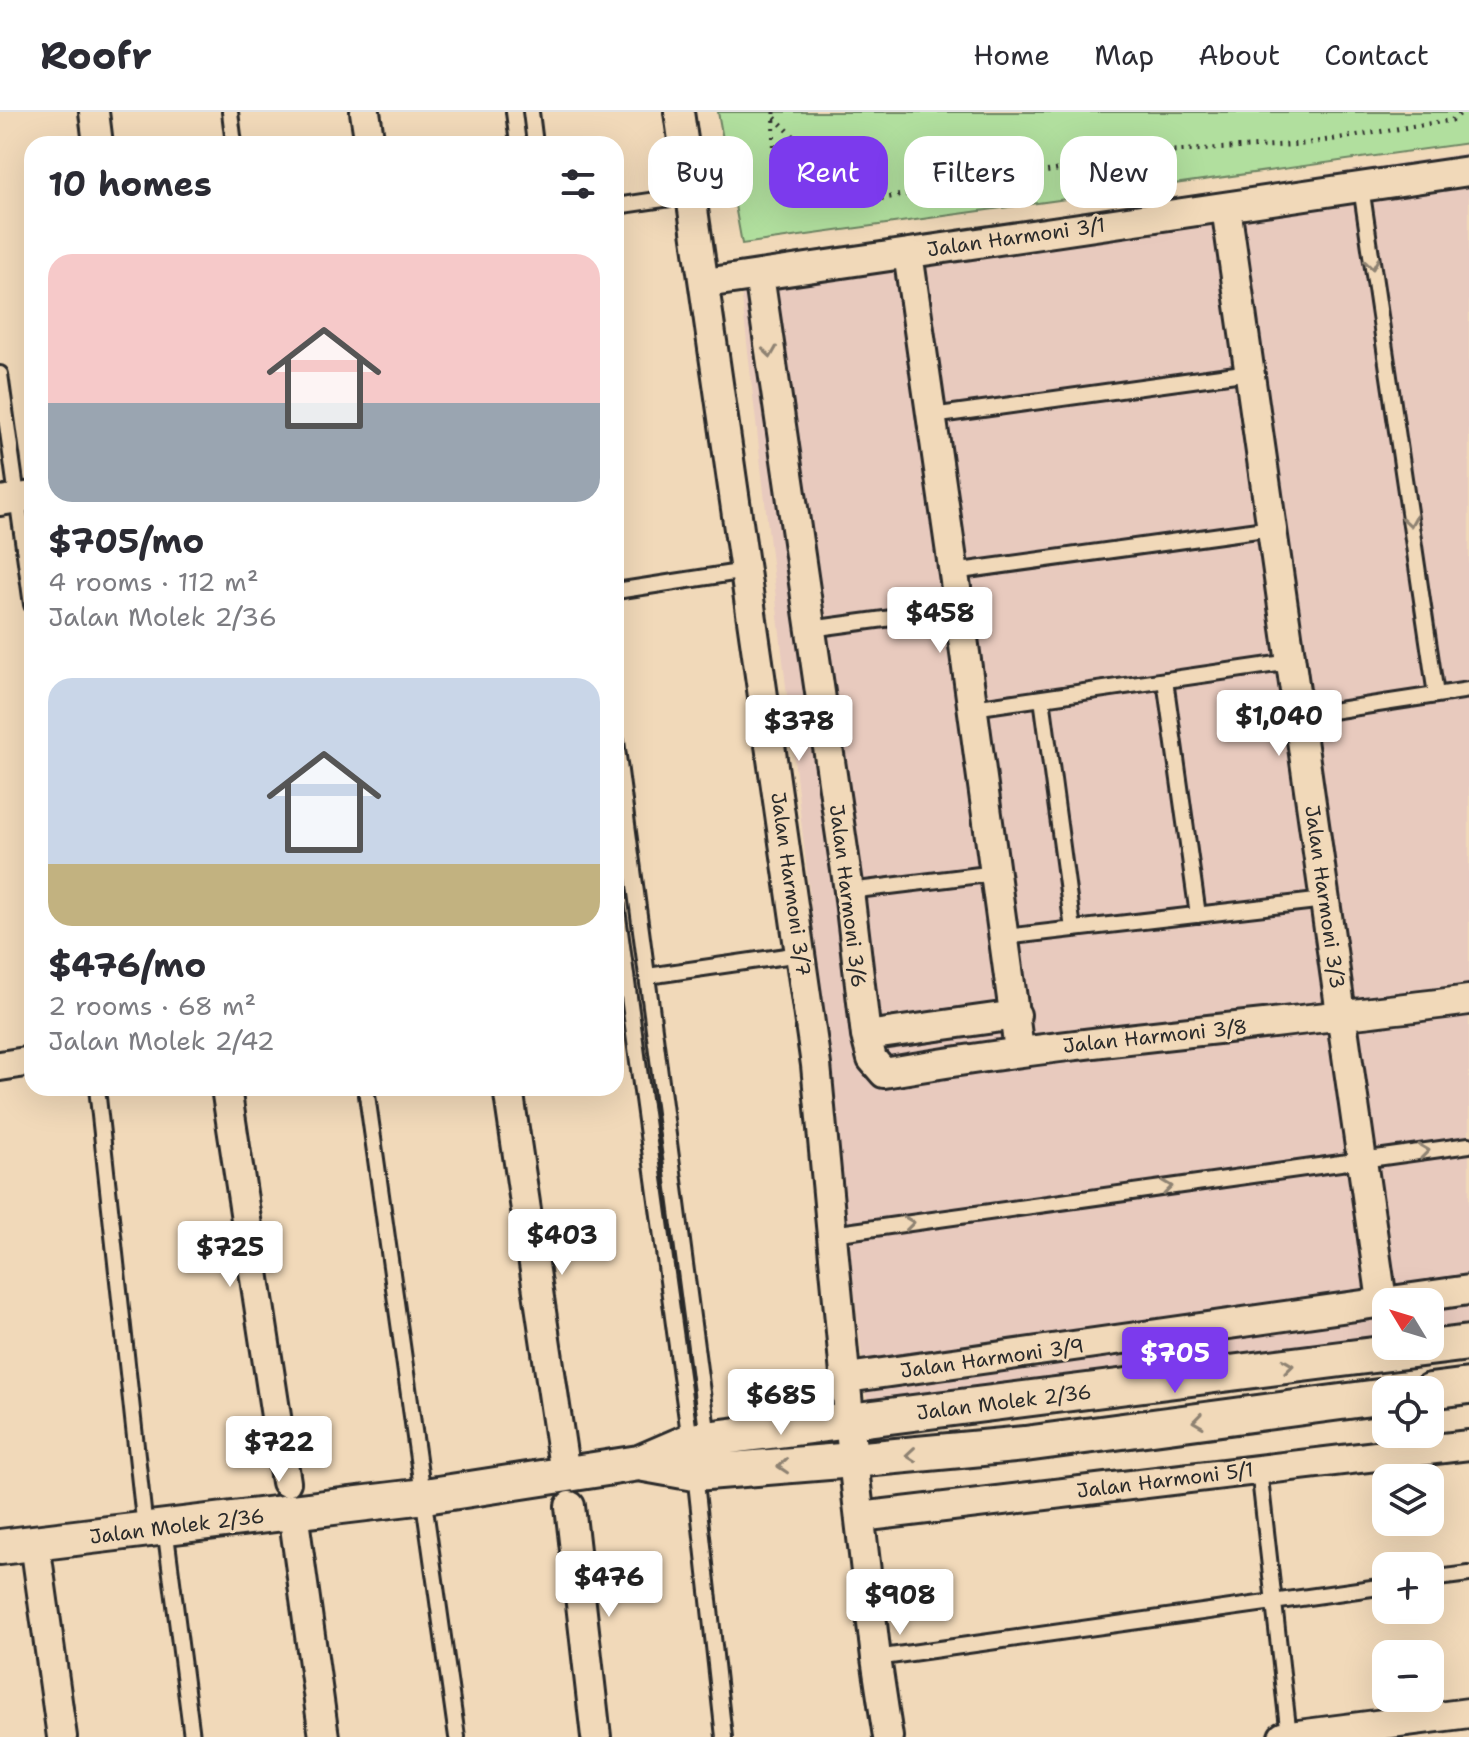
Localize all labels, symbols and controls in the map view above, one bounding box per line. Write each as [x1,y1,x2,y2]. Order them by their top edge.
text: Roofr [40,30,152,81]
text: Home [973,36,1050,74]
text: Map [1094,36,1154,74]
text: About [1198,36,1280,74]
text: Contact [1324,36,1429,74]
chip: Buy [648,136,753,208]
chip: Rent [769,136,888,208]
chip: Filters [904,136,1044,208]
chip: New [1060,136,1177,208]
text: 10 homes [48,161,212,207]
icon: filters [556,162,600,206]
street label: Jalan Harmoni 3/1 [925,212,1107,262]
one-way arrow [1363,257,1380,271]
icon: home [252,306,396,450]
one-way arrow [761,346,778,359]
one-way arrow [1401,514,1418,528]
text: $705/mo [48,518,204,564]
text: 4 rooms · 112 m² [48,564,259,599]
pin: $458 [893,587,987,655]
text: $458 [905,595,975,630]
text: Jalan Molek 2/36 [48,599,277,634]
pin: $1,040 [1214,690,1344,758]
pin: $378 [752,695,846,763]
text: $1,040 [1235,698,1323,733]
text: $378 [764,703,834,738]
icon: home [252,730,396,874]
street label: Jalan Harmoni 3/7 [765,790,817,978]
street label: Jalan Harmoni 3/6 [824,803,872,989]
street label: Jalan Harmoni 3/3 [1299,803,1351,991]
text: $476/mo [48,942,206,988]
text: 2 rooms · 68 m² [48,988,256,1023]
street label: Jalan Harmoni 3/8 [1061,1013,1249,1059]
text: Jalan Molek 2/42 [48,1023,275,1058]
one-way arrow [1418,1143,1431,1160]
one-way arrow [1160,1179,1174,1196]
pin: $403 [515,1209,609,1277]
one-way arrow [903,1215,916,1232]
text: $403 [526,1217,598,1252]
pin: $725 [183,1221,277,1289]
text: $725 [196,1229,264,1264]
north arrow [1372,1288,1444,1360]
map controls [1372,1288,1444,1712]
pin: $705 [1128,1327,1222,1395]
street label: Jalan Harmoni 3/9 [898,1332,1086,1384]
text: $705 [1140,1335,1210,1370]
one-way arrow [1281,1358,1295,1375]
pin: $685 [734,1369,828,1437]
button: locate [1372,1376,1444,1448]
text: $685 [746,1377,816,1412]
street label: Jalan Molek 2/36 [915,1378,1093,1426]
one-way arrow [1191,1412,1204,1429]
pin: $722 [232,1416,326,1484]
text: $722 [244,1424,314,1459]
one-way arrow [904,1446,917,1463]
street label: Jalan Harmoni 5/1 [1075,1456,1255,1504]
one-way arrow [776,1457,789,1474]
button: layers [1372,1464,1444,1536]
street label: Jalan Molek 2/36 [88,1502,266,1550]
pin: $476 [562,1551,656,1619]
button: + [1372,1552,1444,1624]
text: $476 [574,1559,644,1594]
pin: $908 [853,1569,947,1637]
text: $908 [864,1577,936,1612]
button: − [1372,1640,1444,1712]

